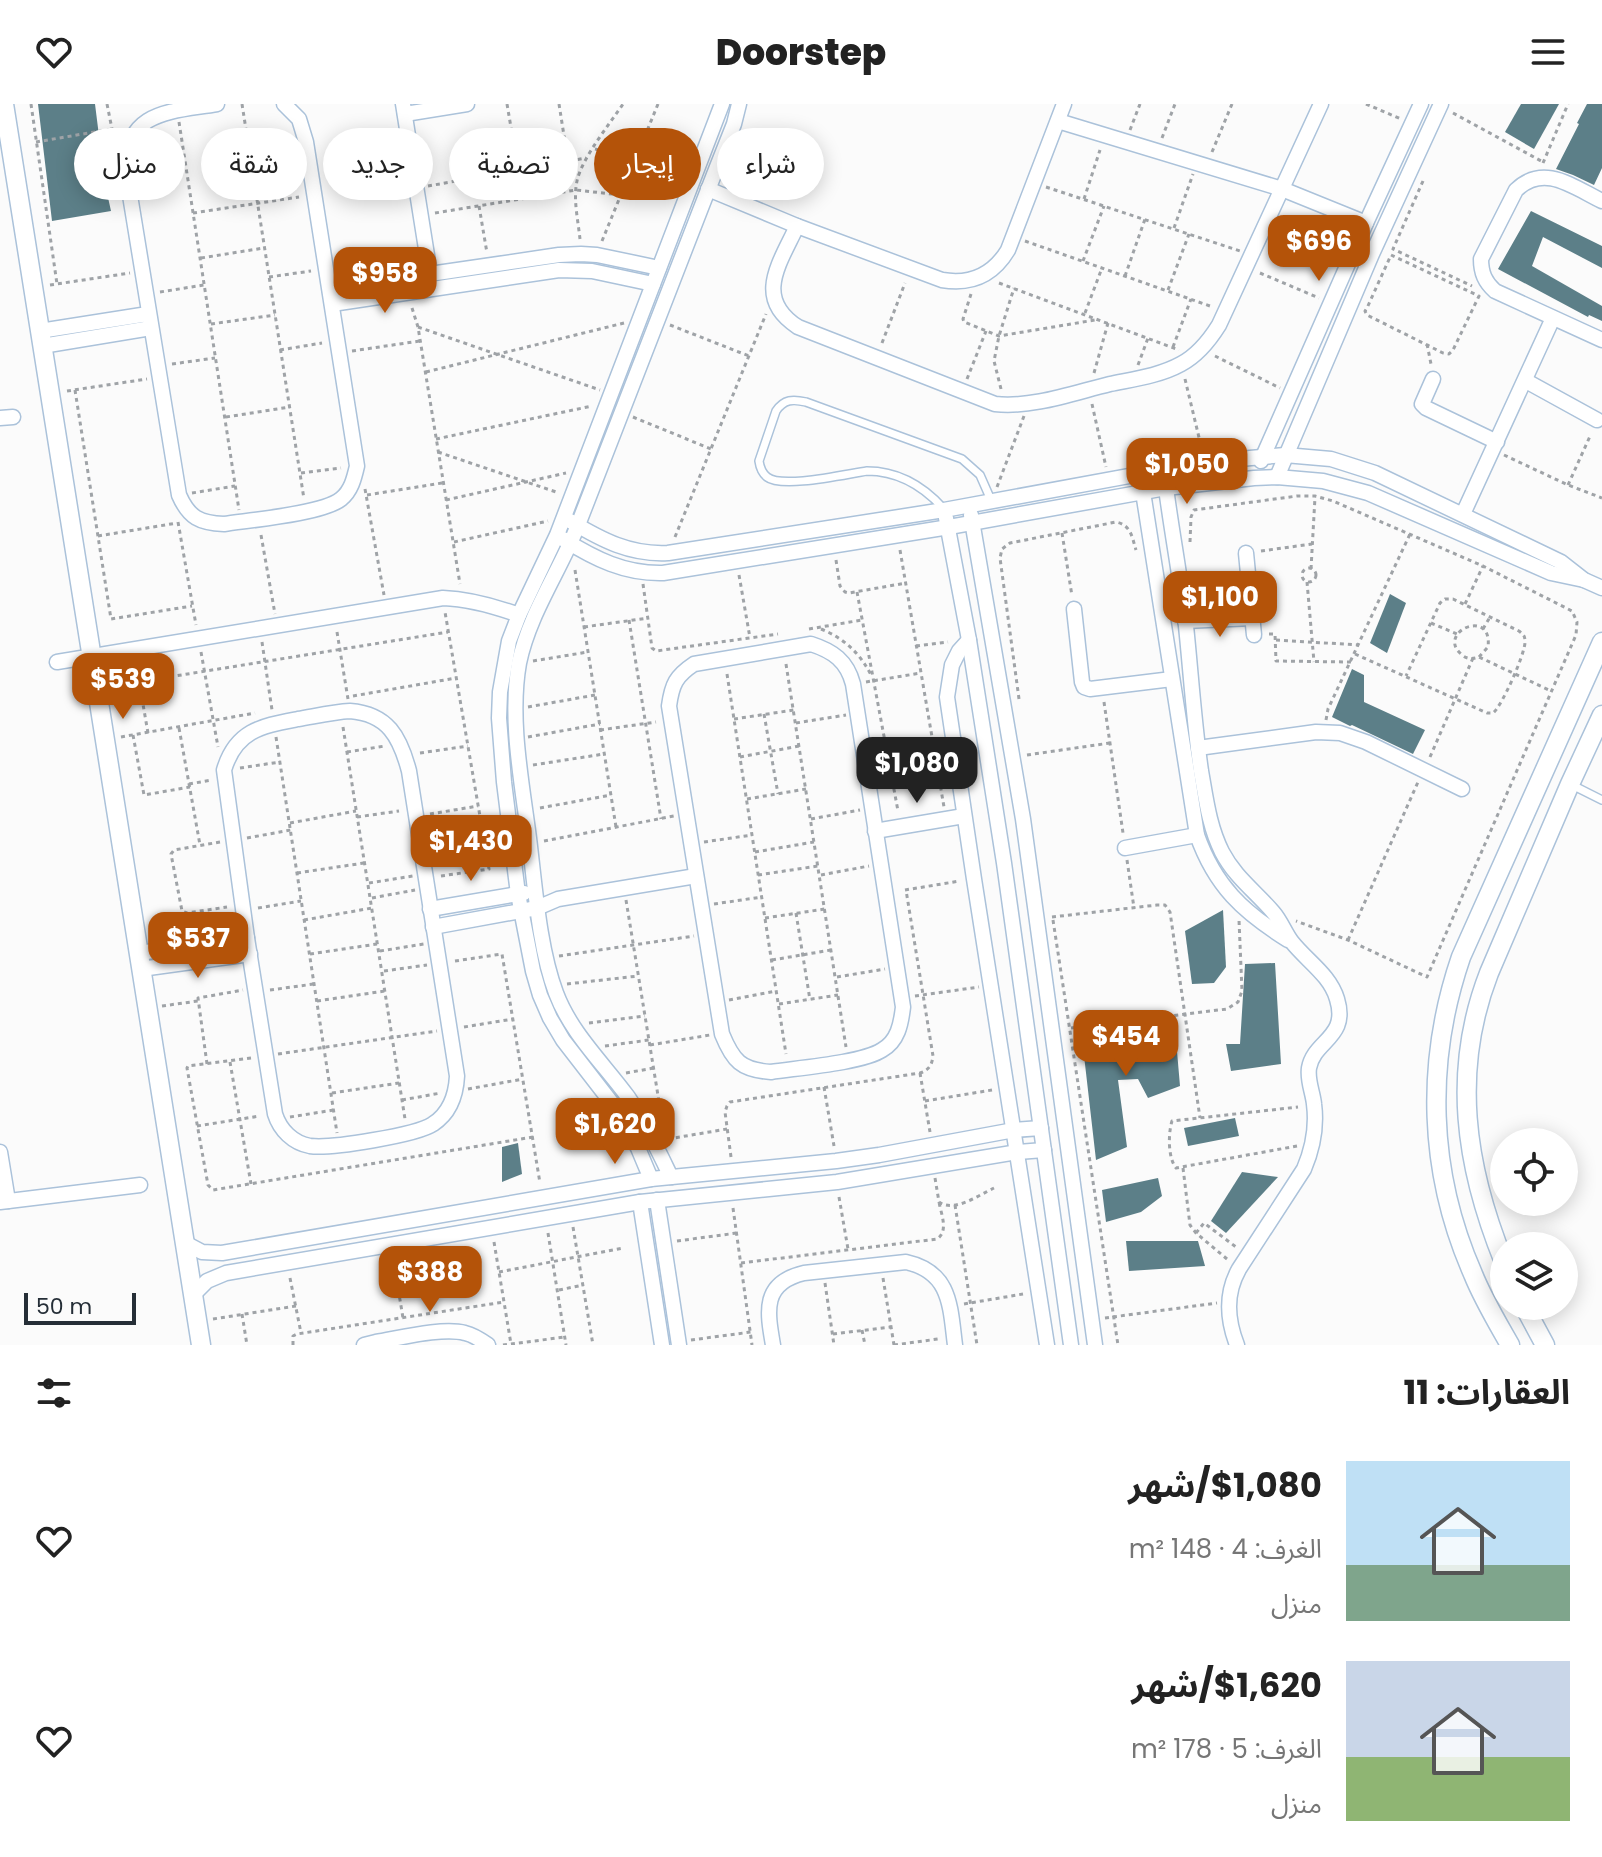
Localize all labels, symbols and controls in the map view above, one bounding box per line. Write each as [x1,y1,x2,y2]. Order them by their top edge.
text: Doorstep [716,27,886,78]
icon: heart [32,30,76,74]
icon: menu [1526,30,1570,74]
chip: منزل [74,128,185,200]
chip: شقة [201,128,307,200]
chip: جديد [323,128,433,200]
chip: تصفية [449,128,578,200]
chip: إيجار [594,128,701,200]
chip: شراء [717,128,824,200]
pin: $696 [1272,215,1366,283]
text: $696 [1286,223,1352,259]
pin: $958 [338,247,432,315]
text: $958 [352,255,418,291]
pin: $1,050 [1122,438,1252,506]
text: $1,050 [1144,446,1230,482]
pin: $1,100 [1155,571,1285,639]
text: $1,100 [1181,579,1259,615]
pin: $539 [76,653,170,721]
text: $539 [90,661,156,697]
pin: $1,080 [852,737,982,805]
text: $1,080 [874,745,960,781]
pin: $1,430 [406,815,536,883]
text: $1,430 [429,823,513,859]
pin: $537 [151,912,245,980]
text: $537 [166,920,230,956]
pin: $454 [1079,1010,1173,1078]
text: $454 [1091,1018,1161,1054]
pin: $1,620 [550,1098,680,1166]
text: $1,620 [574,1106,656,1142]
map controls [1490,1128,1578,1320]
button: locate [1490,1128,1578,1216]
button: layers [1490,1232,1578,1320]
pin: $388 [383,1246,477,1314]
text: $388 [397,1254,463,1290]
scale bar [24,1289,136,1325]
text: 50 m [36,1291,92,1322]
text: العقارات: 11 [1403,1368,1570,1416]
icon: filters [32,1371,76,1415]
text: $1,080/شهر [1128,1461,1322,1509]
icon: home [1410,1493,1506,1589]
icon: heart [32,1519,76,1563]
text: الغرف: 4 · 148 m² [1129,1531,1322,1567]
text: منزل [1271,1586,1322,1622]
text: $1,620/شهر [1131,1661,1322,1709]
icon: home [1410,1693,1506,1789]
icon: heart [32,1719,76,1763]
text: الغرف: 5 · 178 m² [1131,1731,1322,1767]
text: منزل [1271,1786,1322,1822]

